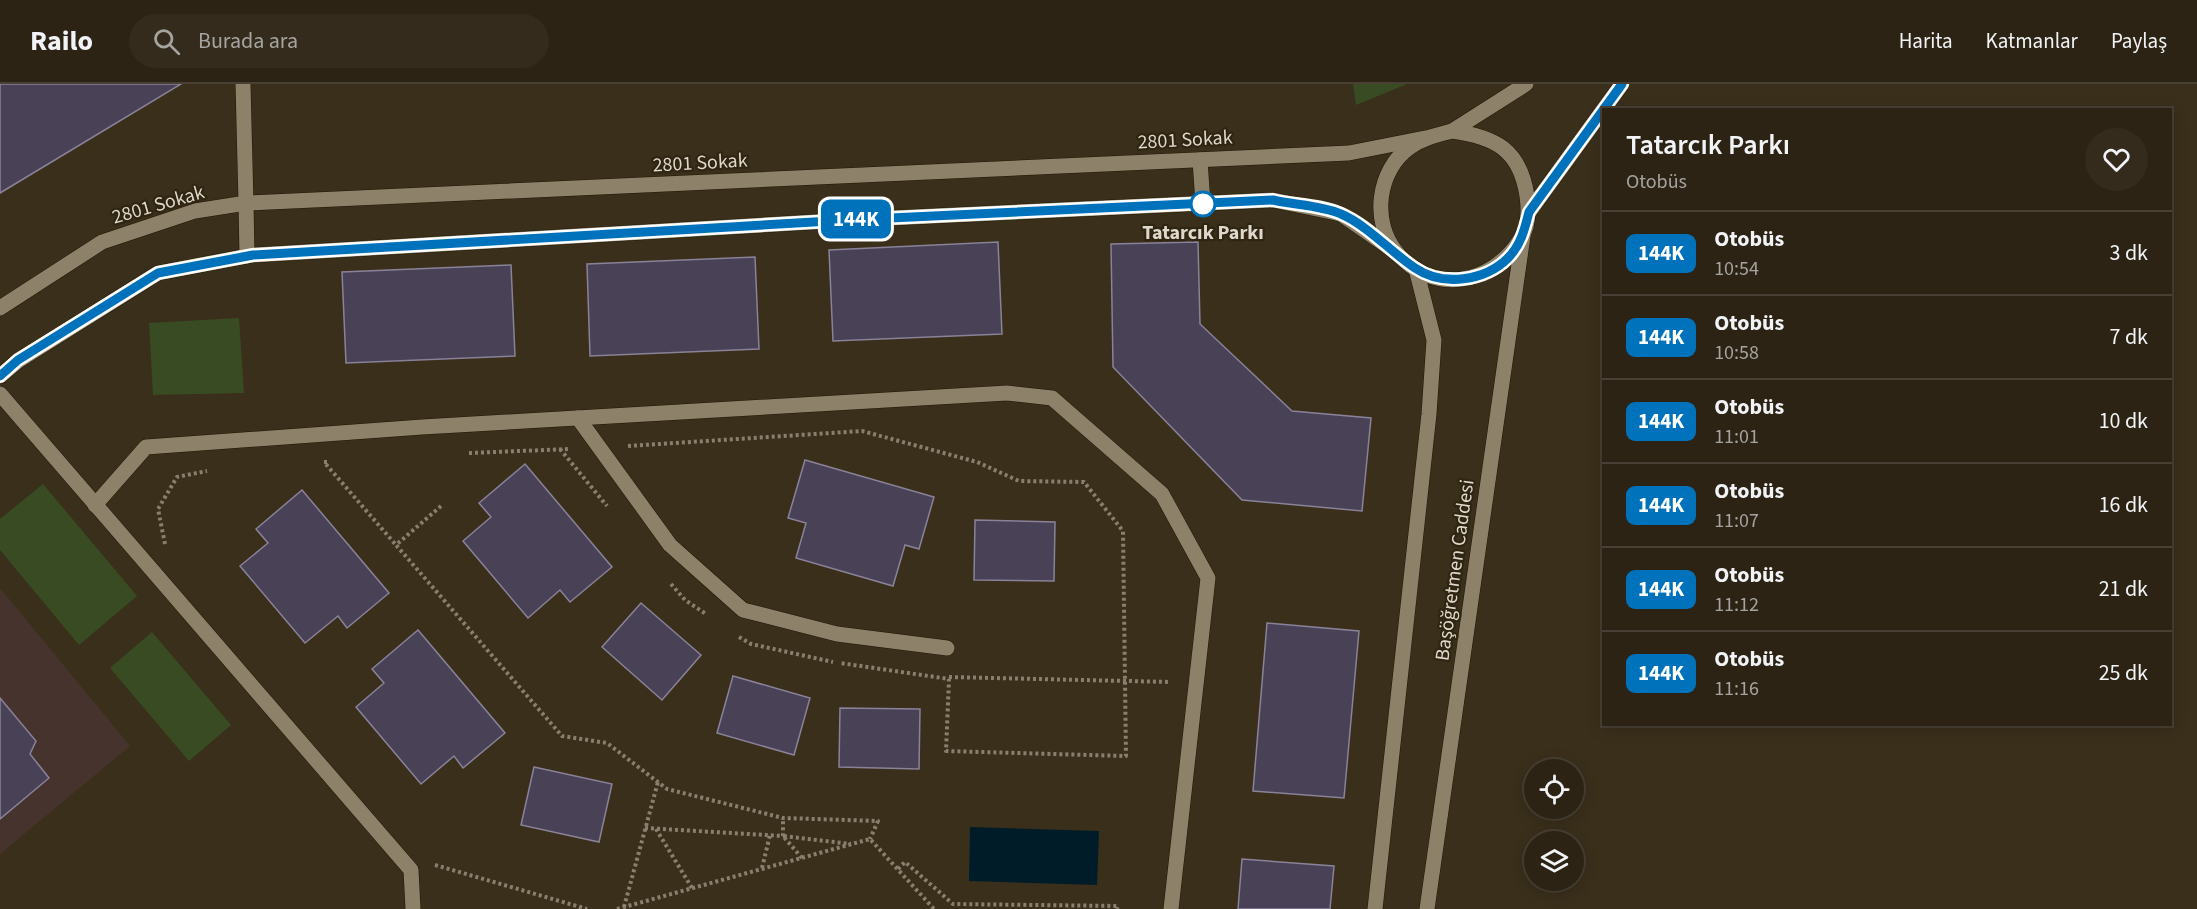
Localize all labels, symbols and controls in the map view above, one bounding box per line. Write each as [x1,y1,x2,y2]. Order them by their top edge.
search box [129,14,549,68]
text: Railo [30,21,93,61]
icon: search [150,25,183,58]
text: Burada ara [198,25,298,57]
text: Harita [1899,26,1953,56]
text: Katmanlar [1986,26,2078,56]
text: Paylaş [2111,26,2167,56]
street label: 2801 Sokak [1137,124,1233,156]
text: Tatarcık Parkı [1626,125,1790,165]
button: heart [2085,128,2148,191]
street label: 2801 Sokak [652,147,748,179]
text: Otobüs [1626,168,1687,196]
street label: 2801 Sokak [109,178,208,232]
marker: Tatarcık Parkı [1190,191,1216,217]
line badge: 144K [814,200,898,238]
text: 144K [833,204,879,234]
place label: Tatarcık Parkı [1142,219,1264,247]
text: Otobüs [1714,223,1784,255]
text: 3 dk [2110,237,2148,269]
text: 144K [1638,238,1684,268]
text: 10:54 [1714,255,1759,283]
text: Otobüs [1714,307,1784,339]
text: 7 dk [2110,321,2148,353]
text: 144K [1638,322,1684,352]
text: 10:58 [1714,339,1759,367]
text: Otobüs [1714,391,1784,423]
text: 10 dk [2099,405,2148,437]
text: 144K [1638,406,1684,436]
text: 11:01 [1714,423,1759,451]
text: Otobüs [1714,475,1784,507]
street label: Başöğretmen Caddesi [1428,478,1482,663]
text: 16 dk [2099,489,2148,521]
text: 144K [1638,490,1684,520]
text: 11:07 [1714,507,1759,535]
text: Otobüs [1714,559,1784,591]
text: 21 dk [2099,573,2148,605]
text: 144K [1638,574,1684,604]
text: 11:12 [1714,591,1759,619]
text: Otobüs [1714,643,1784,675]
text: 25 dk [2099,657,2148,689]
text: 144K [1638,658,1684,688]
text: 11:16 [1714,675,1759,703]
map controls [1524,759,1584,891]
button: locate [1524,759,1584,819]
button: layers [1524,831,1584,891]

